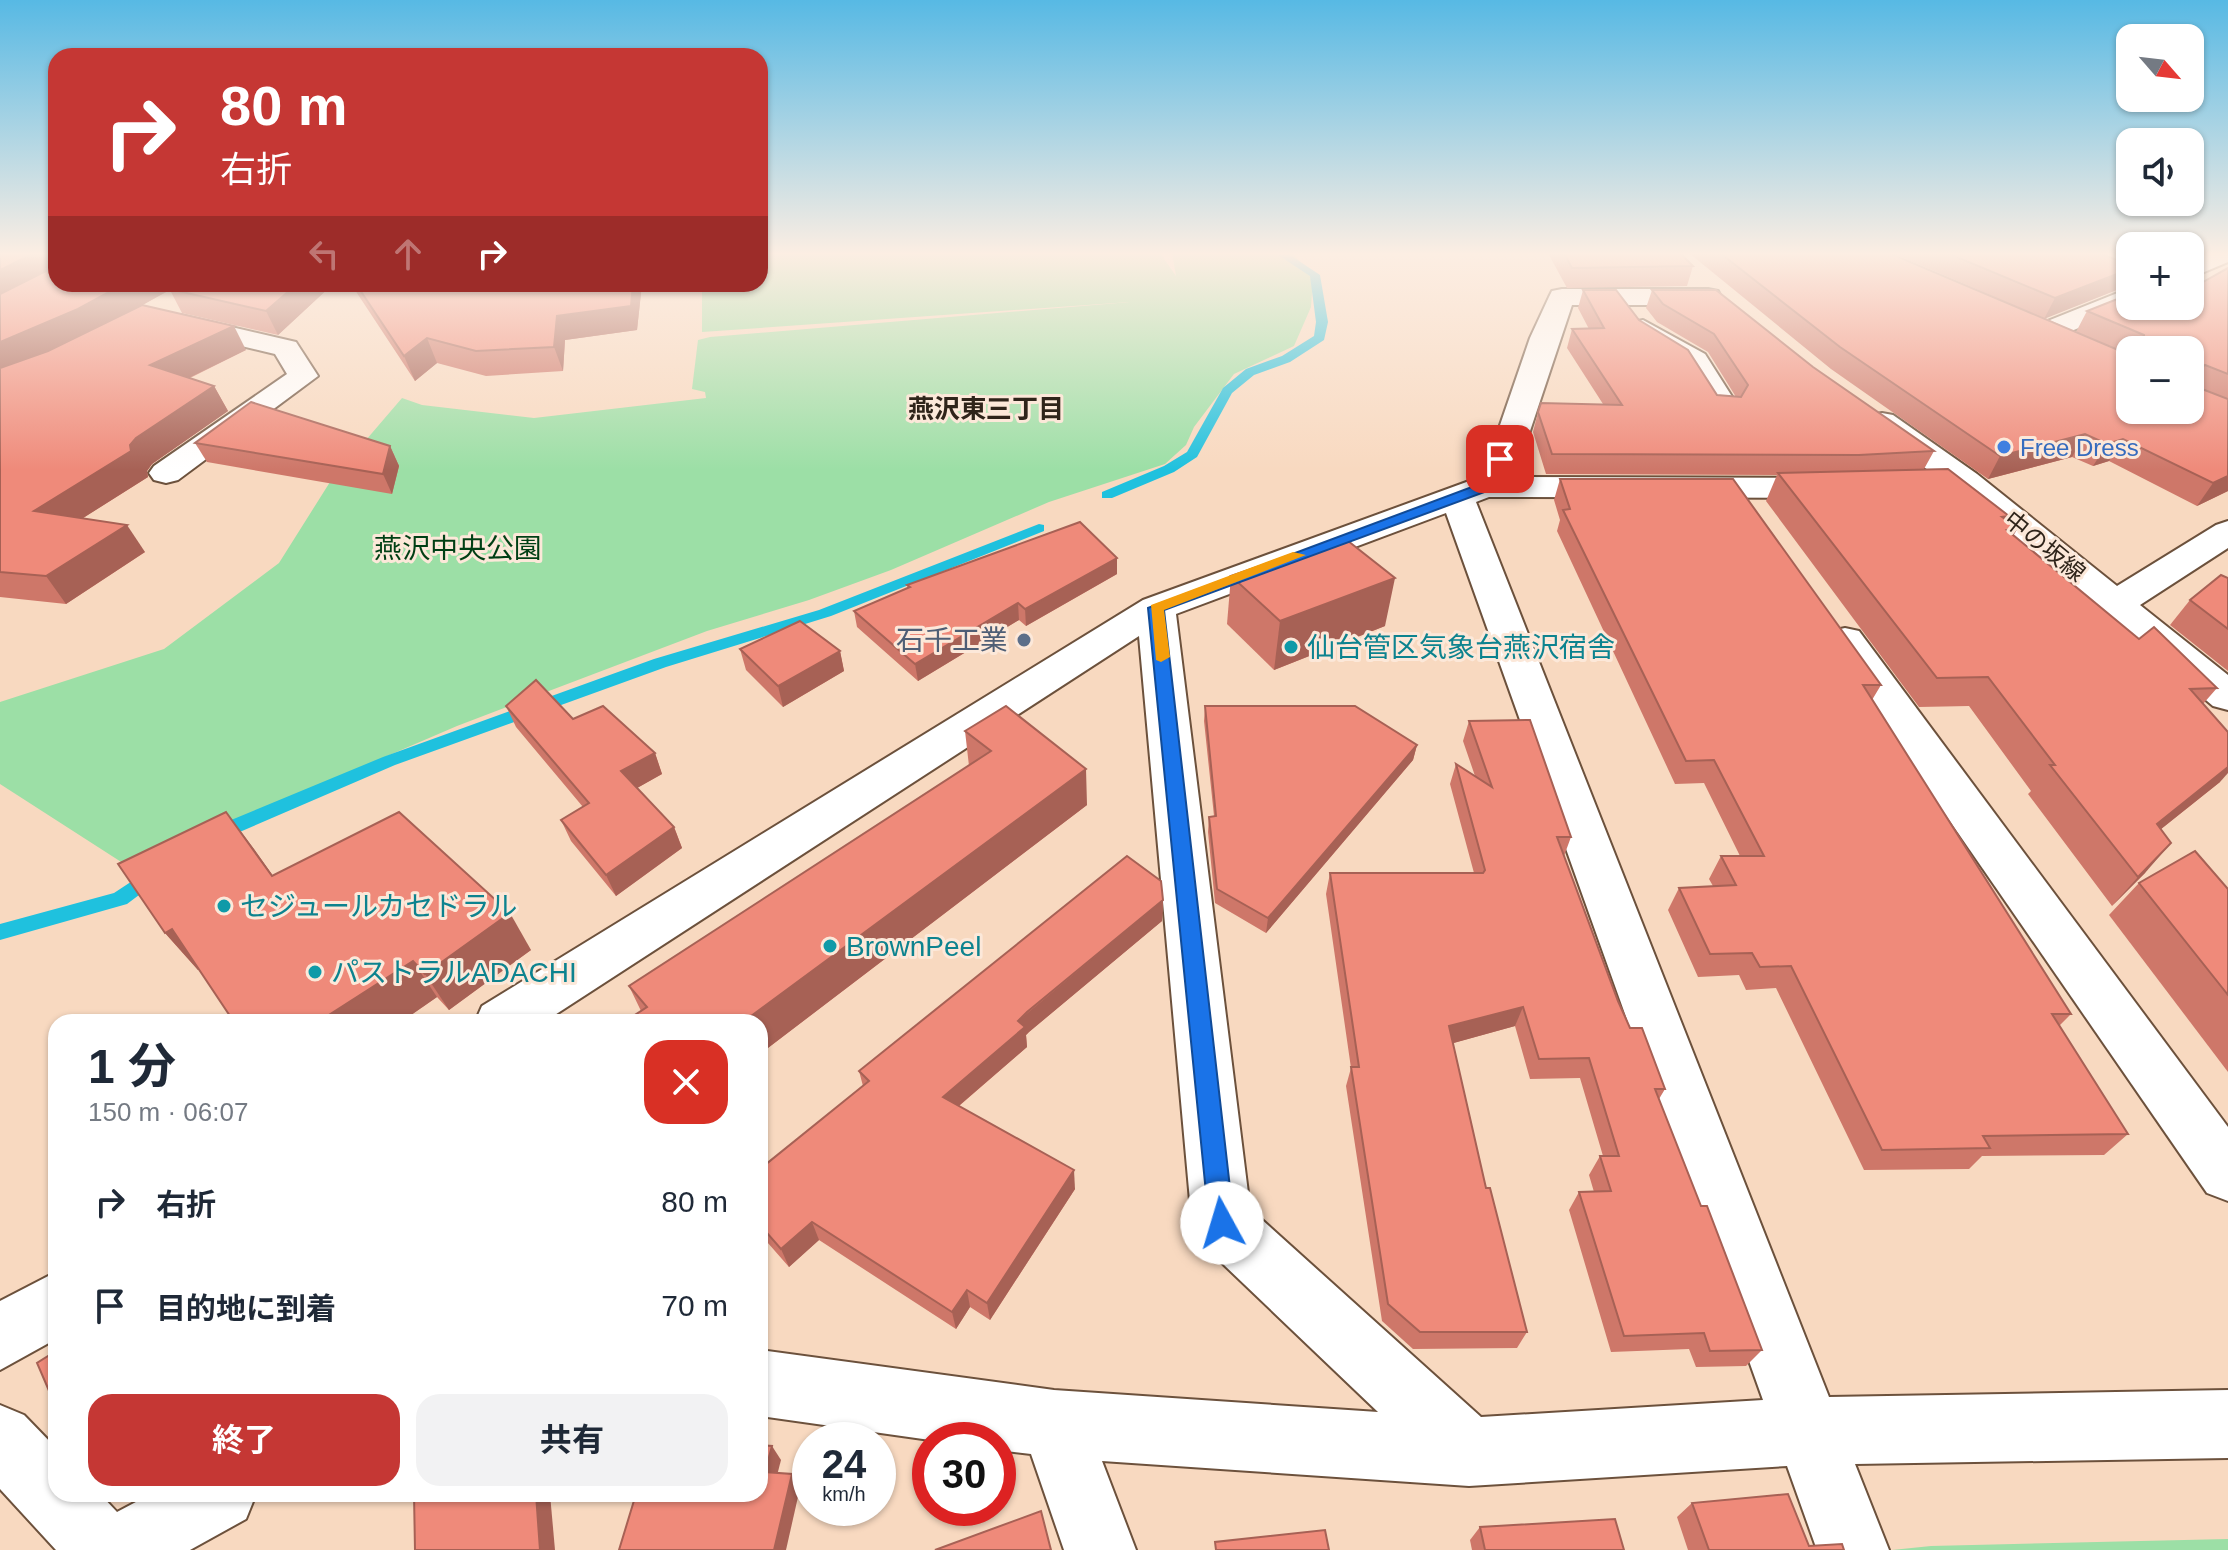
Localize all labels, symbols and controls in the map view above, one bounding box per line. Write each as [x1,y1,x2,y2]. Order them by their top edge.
north arrow [2116,24,2204,112]
map controls [2116,24,2204,424]
text: 80 m [220,74,348,137]
icon: right [88,80,192,184]
button: sound [2116,128,2204,216]
text: 右折 [220,149,292,190]
icon: left [302,232,346,276]
icon: ahead [386,232,430,276]
icon: right [470,232,514,276]
button: + [2116,232,2204,320]
button: − [2116,336,2204,424]
district label: 燕沢東三丁目 [908,394,1064,424]
pin [1466,425,1534,493]
place label: Free Dress [2020,434,2139,461]
icon: arrive [1478,437,1522,481]
marker: Free Dress [1995,438,2013,456]
street label: 中の坂線 [1999,505,2091,587]
park label: 燕沢中央公園 [374,533,542,564]
place label: 石千工業 [896,625,1008,656]
marker: 石千工業 [1015,631,1033,649]
place label: 仙台管区気象台燕沢宿舎 [1307,632,1615,663]
marker: 仙台管区気象台燕沢宿舎 [1282,638,1300,656]
place label: セジュールカセドラル [240,891,517,922]
marker: セジュールカセドラル [215,897,233,915]
place label: BrownPeel [846,931,981,962]
marker: BrownPeel [821,937,839,955]
place label: パストラルADACHI [331,957,577,988]
marker: パストラルADACHI [306,963,324,981]
text: 1 分 [88,1040,176,1093]
button: close [644,1040,728,1124]
text: 150 m · 06:07 [88,1097,248,1127]
icon: right [88,1180,132,1224]
position arrow [1180,1181,1264,1265]
text: 80 m [661,1185,728,1218]
text: 右折 [156,1188,216,1221]
icon: arrive [88,1284,132,1328]
text: 70 m [661,1289,728,1322]
text: 目的地に到着 [156,1292,336,1325]
button: 終了 [88,1394,400,1486]
button: 共有 [416,1394,728,1486]
speed limit sign: 30 [912,1422,1016,1526]
text: 24 [822,1442,866,1486]
text: km/h [822,1483,866,1505]

